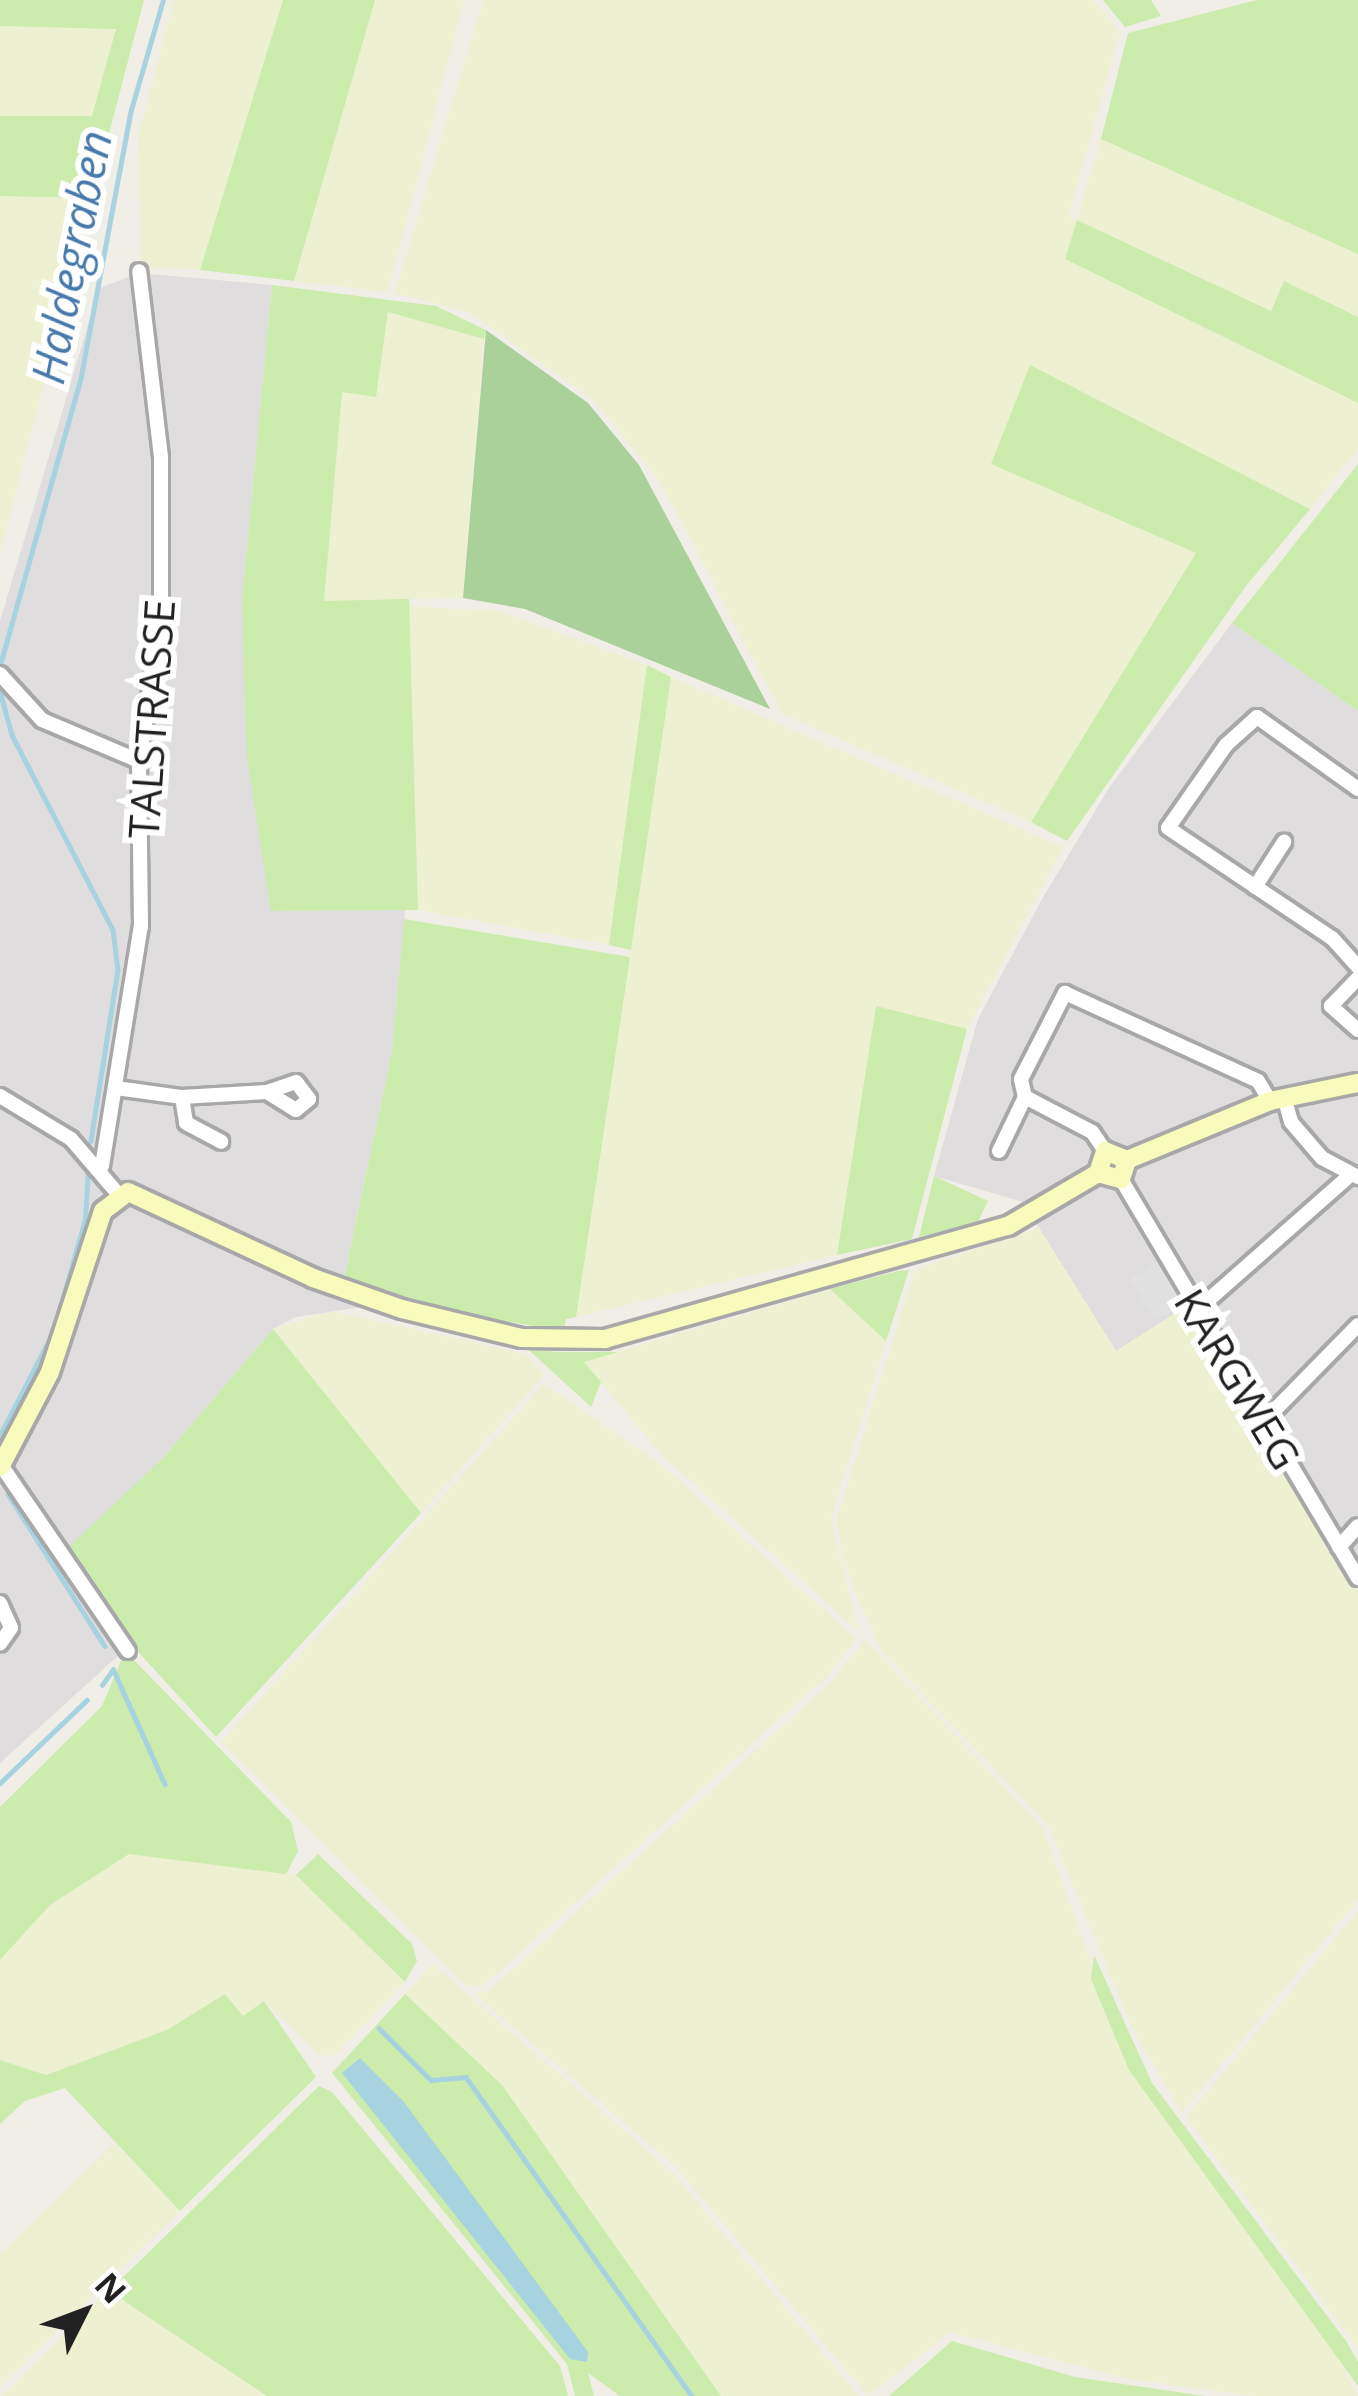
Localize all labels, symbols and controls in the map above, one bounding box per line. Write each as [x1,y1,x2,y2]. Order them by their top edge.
water label: Haldegraben [20,126,122,388]
street label: TALSTRASSE [118,598,184,840]
street label: KARGWEG [1165,1280,1311,1478]
north arrow [24,2252,144,2372]
text: N [85,2263,137,2313]

